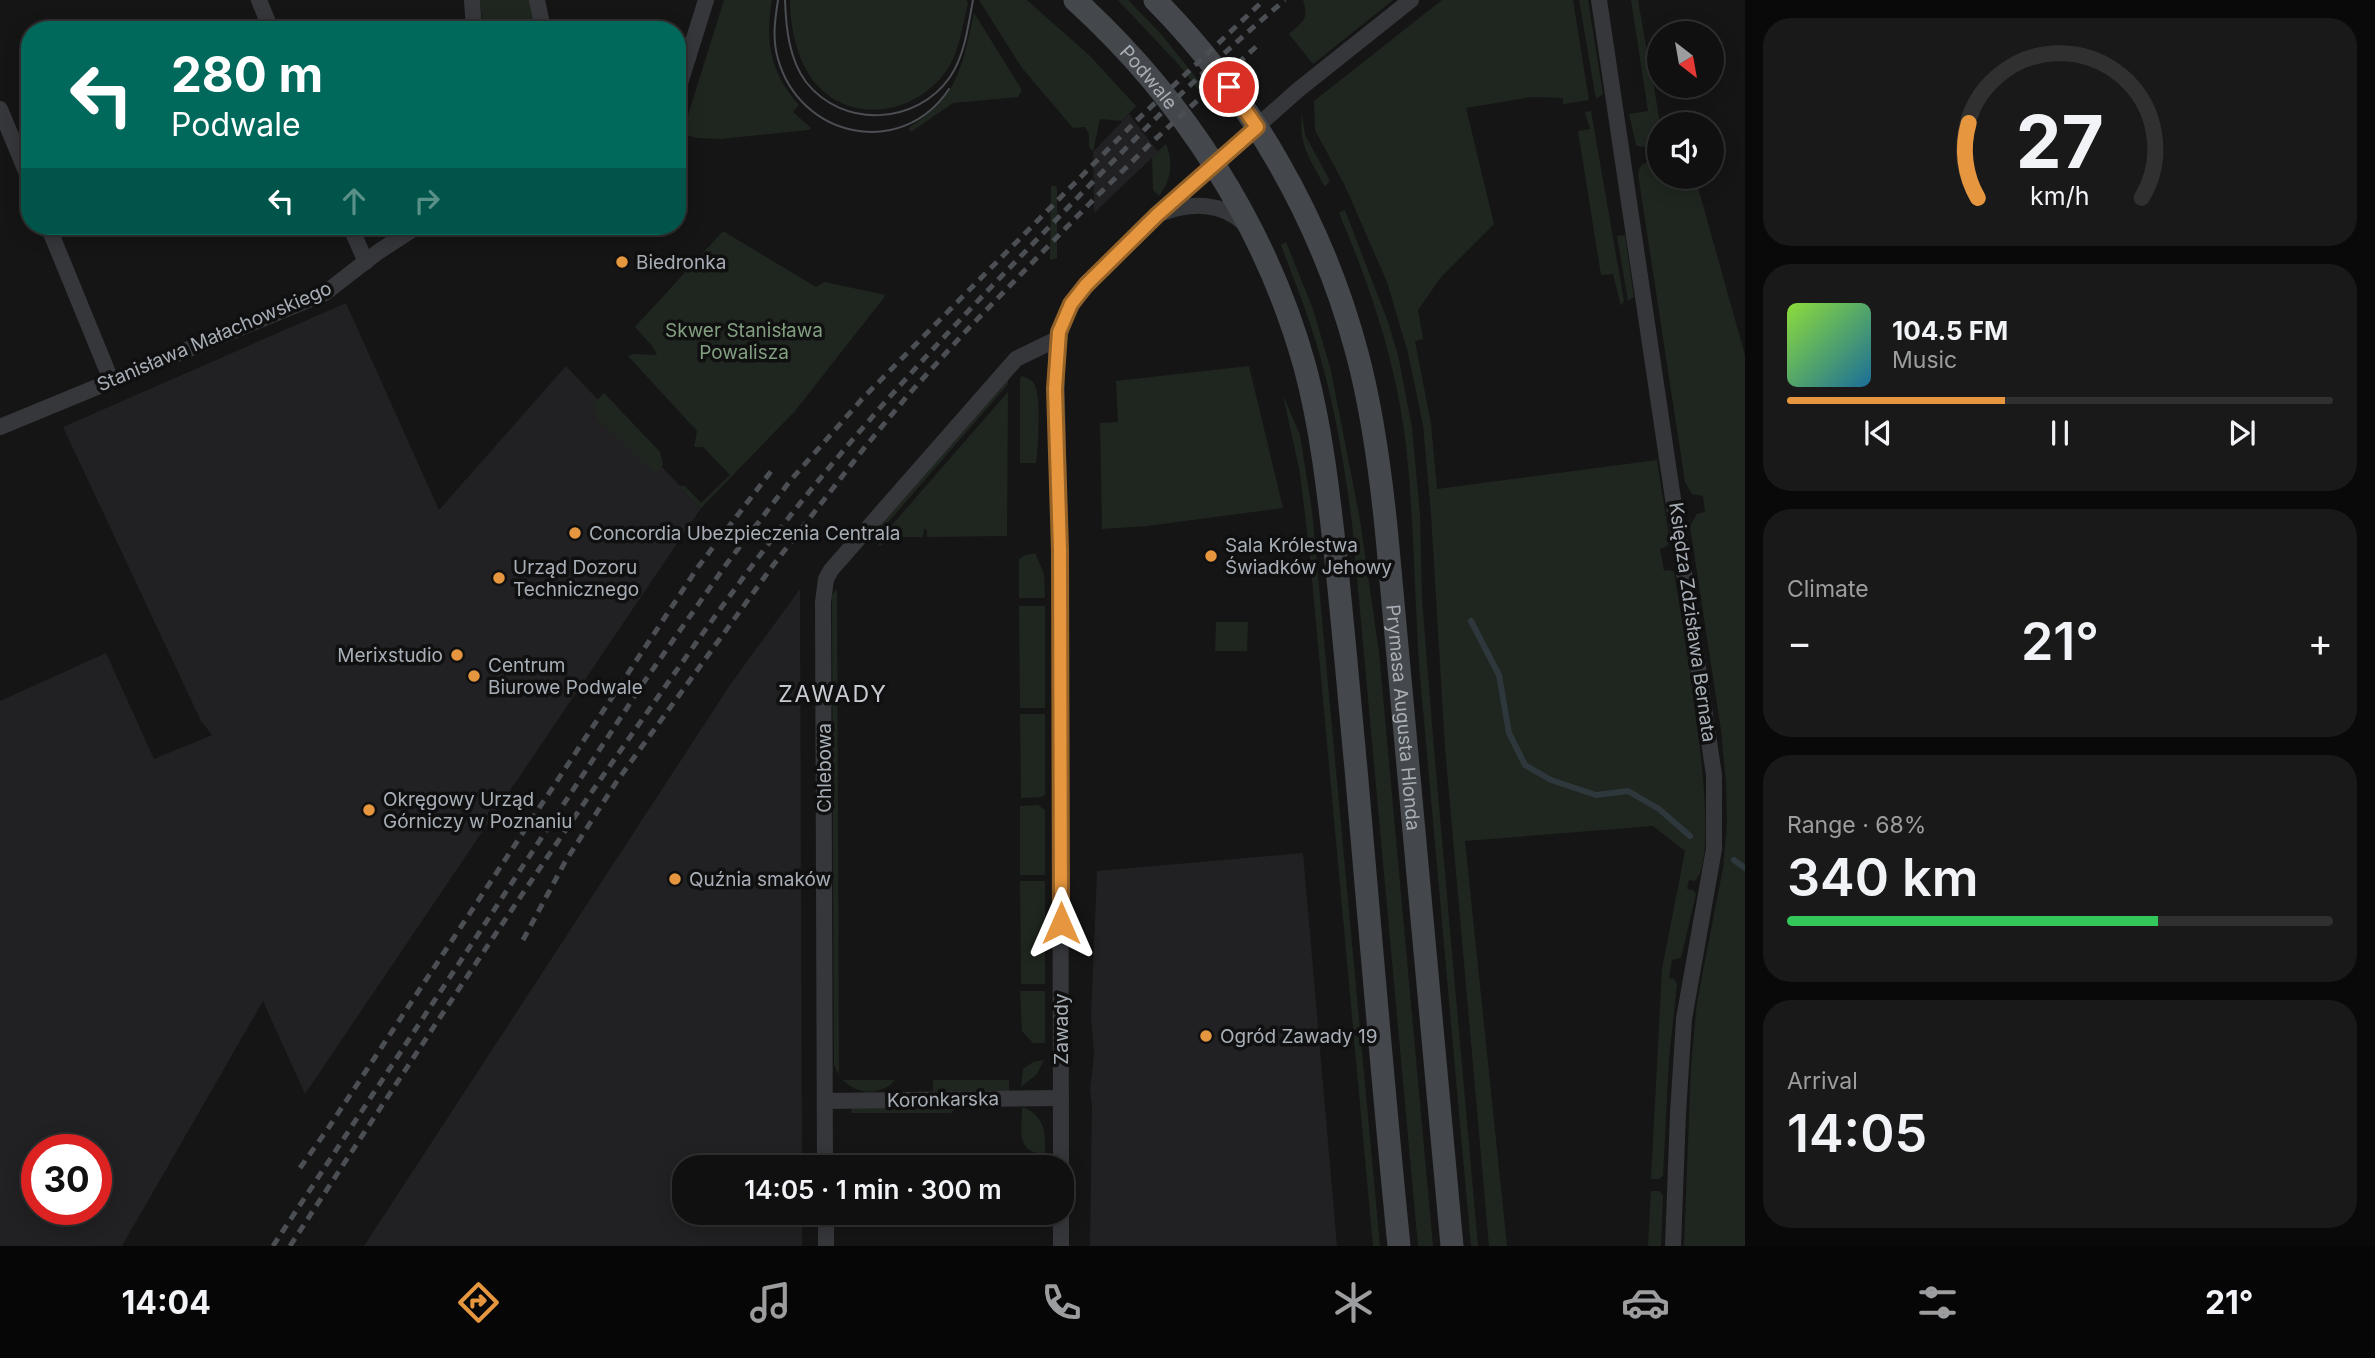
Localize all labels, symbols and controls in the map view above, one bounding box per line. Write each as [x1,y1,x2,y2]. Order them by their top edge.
north arrow [1647,21,1724,98]
map controls [1647,21,1724,189]
street label: Podwale [1115,41,1182,114]
text: 280 m [171,45,323,104]
icon: left [56,49,147,140]
pin [1199,57,1259,117]
icon: arrive [1210,68,1248,106]
text: 27 [2016,97,2104,186]
text: Podwale [171,105,301,144]
button: sound [1647,112,1724,189]
text: km/h [2030,181,2090,211]
icon: left [262,182,300,220]
icon: ahead [335,182,373,220]
icon: right [408,182,446,220]
place label: Biedronka [636,251,726,274]
marker: Biedronka [614,254,630,270]
street label: Stanisława Małachowskiego [93,276,335,396]
text: 104.5 FM [1892,315,2008,346]
park label: Skwer Stanisława Powalisza [665,319,823,364]
text: Music [1892,346,1957,374]
icon: previous [1859,414,1897,452]
icon: pause [2041,414,2079,452]
icon: next [2223,414,2261,452]
street label: Księdza Zdzisława Bernata [1664,501,1721,743]
place label: Concordia Ubezpieczenia Centrala [589,522,900,545]
marker: Concordia Ubezpieczenia Centrala [567,525,583,541]
place label: Sala Królestwa Świadków Jehowy [1225,534,1392,579]
marker: Sala Królestwa Świadków Jehowy [1203,548,1219,564]
place label: Urząd Dozoru Technicznego [513,556,639,601]
marker: Urząd Dozoru Technicznego [491,570,507,586]
text: Climate [1787,575,1869,603]
street label: Prymasa Augusta Hlonda [1381,603,1425,831]
text: 21° [2021,610,2099,673]
text: − [1787,619,1812,665]
text: + [2308,619,2333,665]
place label: Merixstudio [337,644,443,667]
marker: Merixstudio [449,647,465,663]
place label: Centrum Biurowe Podwale [488,654,643,699]
marker: Centrum Biurowe Podwale [466,668,482,684]
district label: ZAWADY [778,680,888,708]
street label: Chlebowa [813,723,836,813]
place label: Okręgowy Urząd Górniczy w Poznaniu [383,788,572,833]
marker: Okręgowy Urząd Górniczy w Poznaniu [361,802,377,818]
text: Range · 68% [1787,811,1926,839]
text: 340 km [1787,846,1979,909]
place label: Quźnia smaków [689,868,831,891]
marker: Quźnia smaków [667,871,683,887]
position arrow [1024,886,1098,960]
street label: Zawady [1050,993,1073,1065]
place label: Ogród Zawady 19 [1220,1025,1377,1048]
marker: Ogród Zawady 19 [1198,1028,1214,1044]
text: Arrival [1787,1067,1858,1095]
street label: Koronkarska [887,1087,999,1112]
text: 14:05 [1787,1102,1927,1165]
speed limit sign: 30 [21,1134,112,1225]
text: 14:05 · 1 min · 300 m [744,1174,1002,1205]
icon: directions [454,1278,503,1327]
icon: music [746,1278,795,1327]
icon: phone [1037,1278,1086,1327]
icon: climate [1329,1278,1378,1327]
icon: car [1621,1278,1670,1327]
icon: filters [1913,1278,1962,1327]
text: 14:04 [121,1283,211,1322]
text: 21° [2205,1283,2254,1322]

